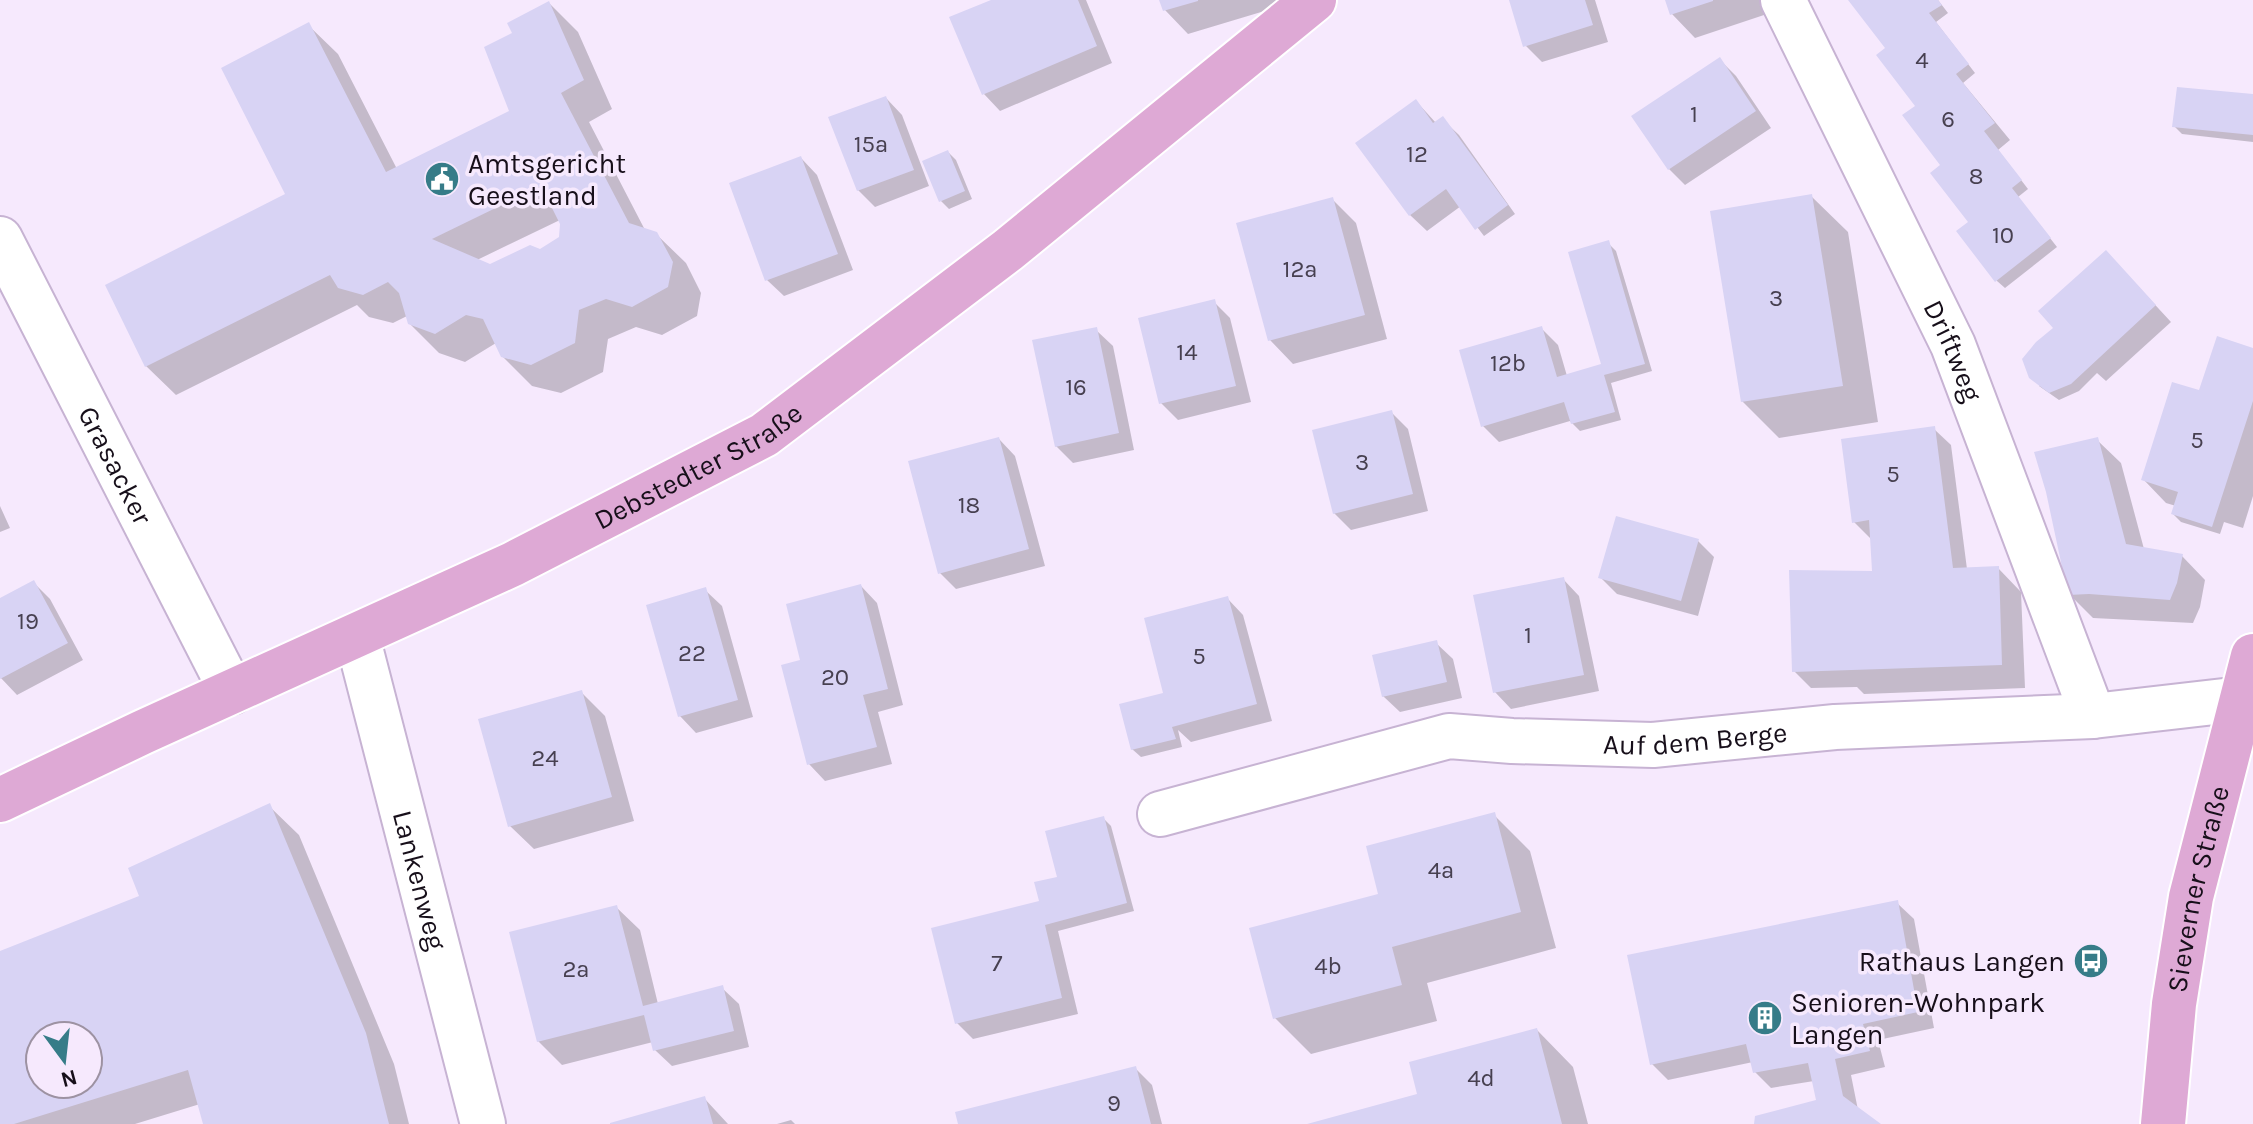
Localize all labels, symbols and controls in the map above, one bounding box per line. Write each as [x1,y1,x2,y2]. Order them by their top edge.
house number: 4 [1915,46,1929,74]
house number: 1 [1690,100,1698,128]
house number: 6 [1941,105,1955,133]
house number: 15a [854,130,888,158]
house number: 12 [1406,140,1428,168]
place label: Amtsgericht Geestland [468,147,626,212]
public building icon: Amtsgericht Geestland [423,160,461,198]
house number: 8 [1969,162,1983,190]
house number: 10 [1992,221,2014,249]
house number: 12a [1282,255,1318,283]
house number: 3 [1769,284,1783,312]
street label: Driftweg [1916,295,1989,407]
house number: 14 [1176,338,1198,366]
house number: 12b [1490,349,1526,377]
house number: 16 [1065,373,1087,401]
street label: Debstedter Straße [589,396,809,536]
street label: Grasacker [71,401,160,531]
house number: 5 [2190,426,2204,454]
house number: 3 [1355,448,1369,476]
house number: 5 [1886,460,1900,488]
house number: 18 [958,491,980,519]
house number: 19 [17,607,39,635]
house number: 1 [1524,621,1532,649]
house number: 22 [678,639,706,667]
house number: 5 [1192,642,1206,670]
house number: 20 [821,663,849,691]
street label: Auf dem Berge [1603,716,1789,762]
house number: 24 [531,744,559,772]
street label: Sieverner Straße [2160,782,2236,995]
street label: Lankenweg [386,807,453,954]
house number: 4a [1428,856,1454,884]
bus stop icon: Rathaus Langen [2072,942,2110,980]
place label: Rathaus Langen [1859,945,2065,978]
house number: 7 [991,949,1003,977]
house number: 4b [1314,952,1342,980]
house number: 2a [562,955,590,983]
place label: Senioren-Wohnpark Langen [1791,986,2045,1051]
building icon: Senioren-Wohnpark Langen [1746,999,1784,1037]
north arrow [24,1020,104,1100]
text: N [58,1064,80,1093]
house number: 4d [1467,1064,1495,1092]
house number: 9 [1107,1089,1121,1117]

